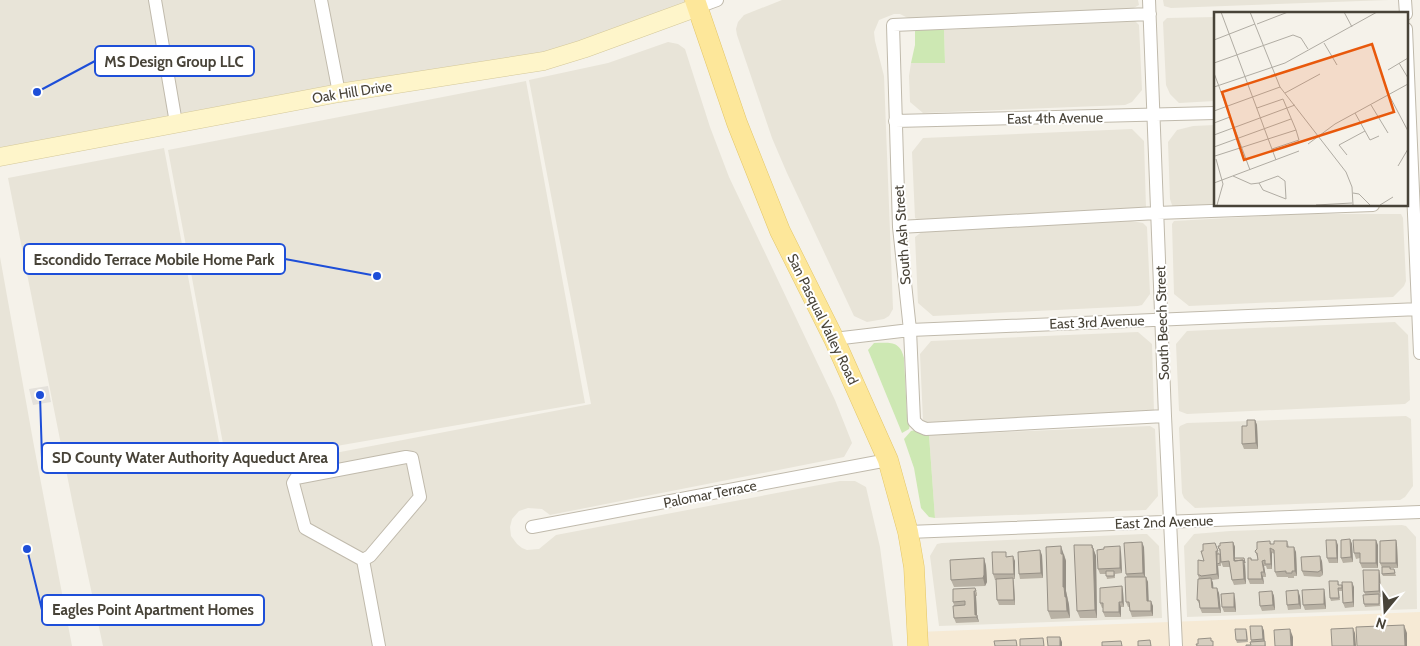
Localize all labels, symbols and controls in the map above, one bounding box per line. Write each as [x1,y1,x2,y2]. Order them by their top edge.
inset map [1214,12,1408,206]
callout: MS Design Group LLC [95,46,254,76]
text: MS Design Group LLC [104,53,244,71]
street label: Oak Hill Drive [311,77,393,107]
street label: East 4th Avenue [1007,108,1103,128]
street label: South Ash Street [890,184,914,285]
callout: Escondido Terrace Mobile Home Park [24,244,285,274]
text: Escondido Terrace Mobile Home Park [33,251,275,269]
street label: San Pasqual Valley Road [783,251,863,387]
street label: South Beech Street [1151,265,1173,380]
street label: East 3rd Avenue [1049,311,1145,333]
callout: SD County Water Authority Aqueduct Area [42,443,338,473]
text: SD County Water Authority Aqueduct Area [52,449,328,467]
street label: Palomar Terrace [662,476,758,512]
street label: East 2nd Avenue [1114,511,1214,533]
north arrow [1360,586,1410,636]
callout: Eagles Point Apartment Homes [42,595,264,625]
text: Eagles Point Apartment Homes [52,601,254,619]
text: N [1373,613,1388,633]

